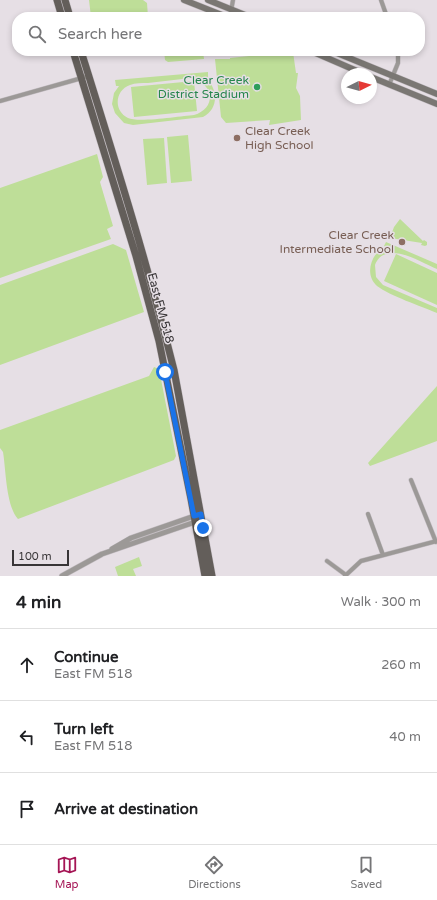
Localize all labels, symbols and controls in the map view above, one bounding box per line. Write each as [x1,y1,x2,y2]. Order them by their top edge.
search box [12,12,425,56]
icon: search [26,23,48,45]
text: Search here [58,25,142,43]
north arrow [341,68,377,104]
place label: Clear Creek District Stadium [158,73,249,101]
marker: Clear Creek District Stadium [252,82,262,92]
place label: Clear Creek High School [245,124,314,152]
marker: Clear Creek High School [232,133,242,143]
place label: Clear Creek Intermediate School [280,228,394,256]
marker: Clear Creek Intermediate School [397,237,407,247]
street label: East FM 518 [145,271,177,345]
route start [156,363,174,381]
route end [194,519,212,537]
scale bar [12,548,69,567]
text: 100 m [18,550,52,563]
text: 4 min [16,592,61,613]
text: Walk · 300 m [341,594,421,610]
text: Continue [54,648,118,666]
icon: ahead [16,654,38,676]
text: 260 m [381,657,421,673]
text: East FM 518 [54,666,132,682]
text: Turn left [54,720,114,738]
icon: left [16,726,38,748]
text: 40 m [389,729,421,745]
text: East FM 518 [54,738,132,754]
icon: arrive [16,798,38,820]
text: Arrive at destination [54,800,198,818]
tab: Map [55,854,79,891]
tab: Directions [188,854,241,891]
tab: Saved [350,854,382,891]

